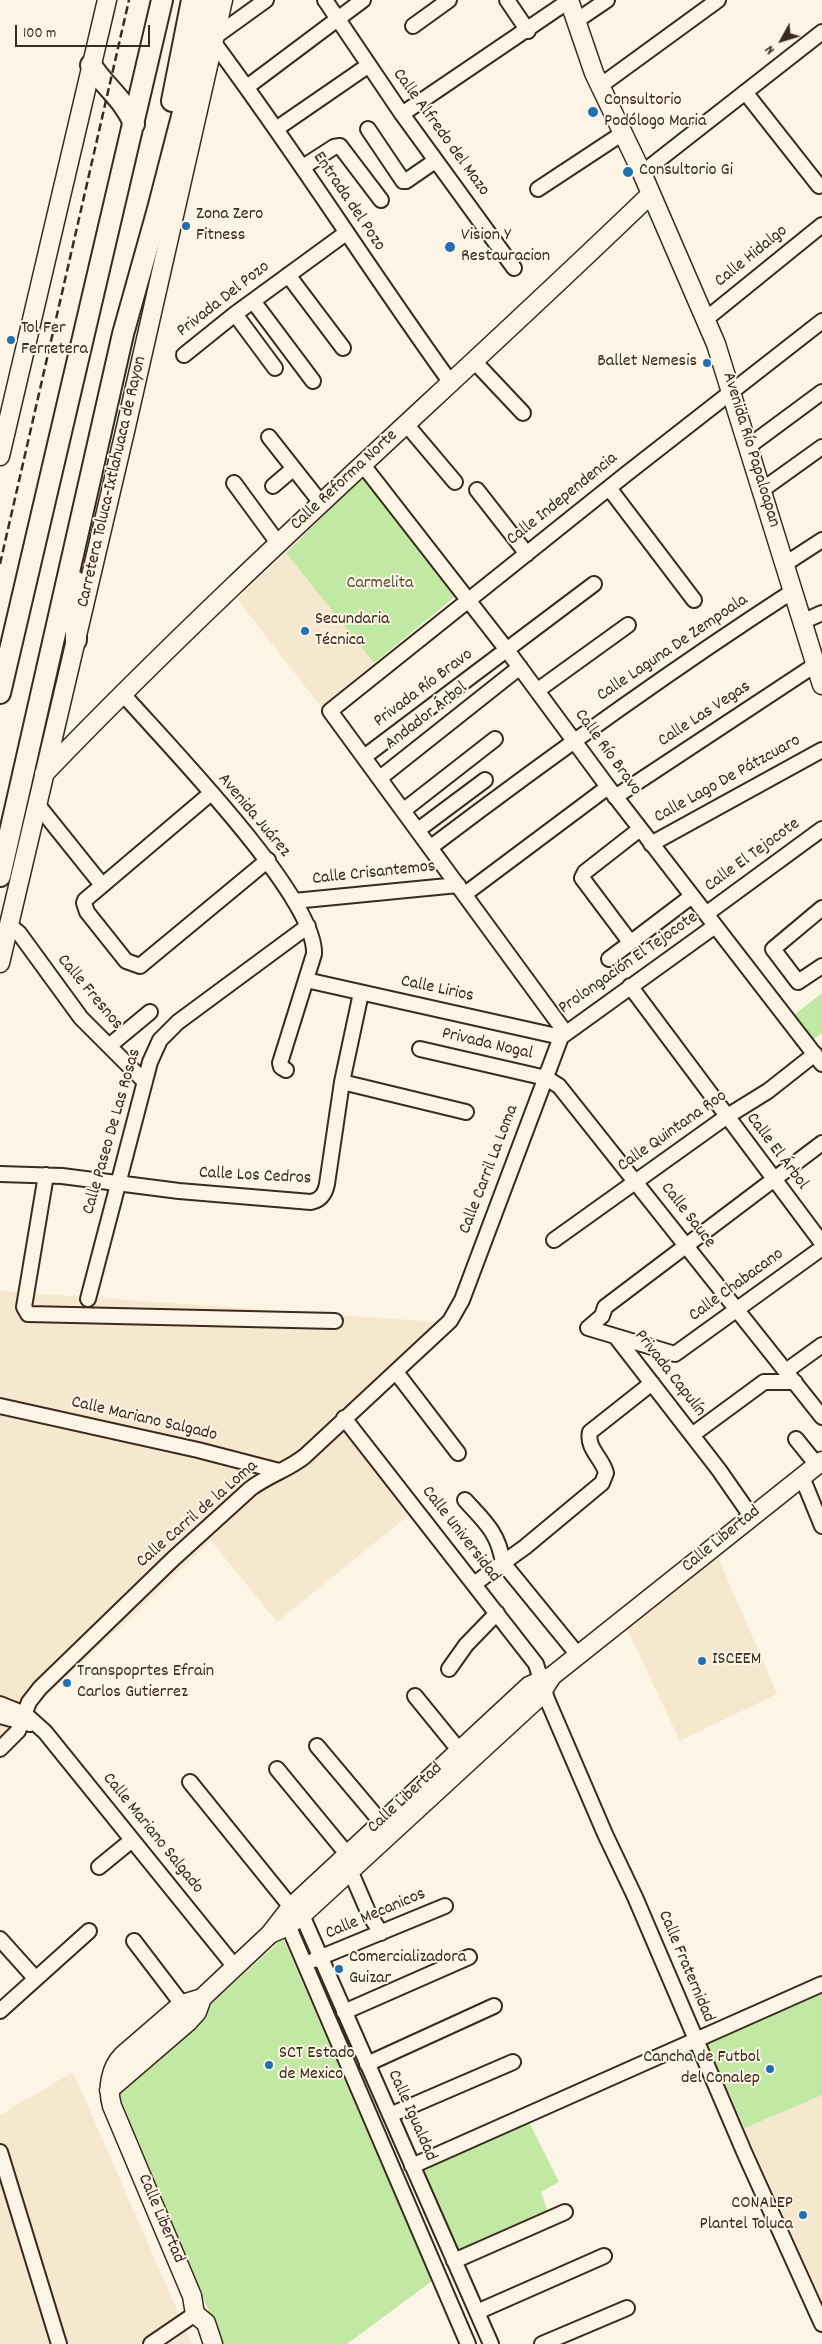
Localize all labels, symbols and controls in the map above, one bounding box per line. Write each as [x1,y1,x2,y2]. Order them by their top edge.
scale bar [18,15,152,47]
north arrow [757,15,807,65]
text: 100 m [23,23,56,45]
text: N [760,40,780,58]
street label: Calle Alfredo del Mazo [387,65,493,201]
place label: Consultorio Podólogo Maria [604,91,706,134]
marker: Consultorio Podólogo Maria [586,105,600,119]
street label: Entrada del Pozo [307,148,389,256]
place label: Consultorio Gi [639,161,733,183]
marker: Consultorio Gi [621,165,635,179]
place label: Zona Zero Fitness [196,205,263,248]
marker: Zona Zero Fitness [180,220,192,232]
street label: Calle Hidalgo [711,221,793,293]
place label: Vision Y Restauracion [461,226,550,268]
marker: Vision Y Restauracion [443,240,457,254]
street label: Privada Del Pozo [173,257,275,343]
place label: Tol Fer Ferretera [21,319,88,362]
marker: Tol Fer Ferretera [5,334,17,346]
place label: Ballet Nemesis [597,352,697,374]
street label: Carretera Toluca-Ixtlahuaca de Rayon [74,354,152,610]
marker: Ballet Nemesis [701,357,713,369]
street label: Avenida Río Papaloapan [716,370,784,530]
street label: Calle Reforma Norte [287,426,403,536]
street label: Calle Independencia [503,449,623,551]
park label: Carmelita [347,574,413,596]
street label: Calle Laguna De Zempoala [593,590,753,708]
place label: Secundaria Técnica [315,610,389,652]
marker: Secundaria Técnica [299,625,311,637]
street label: Privada Río Bravo [370,645,478,733]
street label: Calle Las Vegas [655,677,755,753]
street label: Andador Árbol [382,678,472,756]
street label: Calle Río Bravo [568,706,646,800]
street label: Calle Lago De Pátzcuaro [651,731,805,829]
street label: Avenida Juárez [212,770,294,862]
street label: Calle El Tejocote [701,814,805,898]
street label: Calle Crisantemos [311,857,437,891]
street label: Prolongación El Tejocote [555,908,703,1020]
street label: Calle Fresnos [51,951,127,1035]
street label: Calle Lirios [398,972,476,1008]
street label: Privada Nogal [439,1024,535,1066]
street label: Calle Paseo De Las Rosas [79,1047,147,1217]
street label: Calle Quintana Roo [614,1086,732,1178]
street label: Calle Carril La Loma [455,1102,525,1238]
street label: Calle El Árbol [740,1109,812,1195]
street label: Calle Los Cedros [198,1163,312,1191]
street label: Calle Sauce [655,1179,719,1253]
street label: Calle Chabacano [685,1244,789,1328]
street label: Privada Capulín [628,1326,710,1422]
street label: Calle Mariano Salgado [69,1393,219,1447]
street label: Calle Carril de la Loma [133,1456,263,1574]
street label: Calle Universidad [416,1482,504,1588]
street label: Calle Libertad [678,1502,766,1578]
place label: ISCEEM [712,1650,761,1672]
marker: ISCEEM [696,1655,708,1667]
place label: Transpoprtes Efrain Carlos Gutierrez [77,1662,214,1705]
marker: Transpoprtes Efrain Carlos Gutierrez [61,1677,73,1689]
street label: Calle Libertad [364,1759,448,1839]
street label: Calle Mariano Salgado [97,1769,207,1899]
street label: Calle Mecanicos [323,1884,429,1946]
street label: Calle Fraternidad [652,1908,718,2026]
place label: Comercializadora Guizar [349,1948,466,1990]
marker: Comercializadora Guizar [333,1963,345,1975]
place label: SCT Estado de Mexico [279,2044,354,2086]
place label: Cancha de Futbol del Conalep [643,2048,760,2090]
marker: SCT Estado de Mexico [263,2059,275,2071]
marker: Cancha de Futbol del Conalep [764,2063,776,2075]
street label: Calle Igualdad [381,2067,441,2165]
street label: Calle Libertad [132,2171,188,2267]
place label: CONALEP Plantel Toluca [700,2194,793,2236]
marker: CONALEP Plantel Toluca [797,2209,809,2221]

